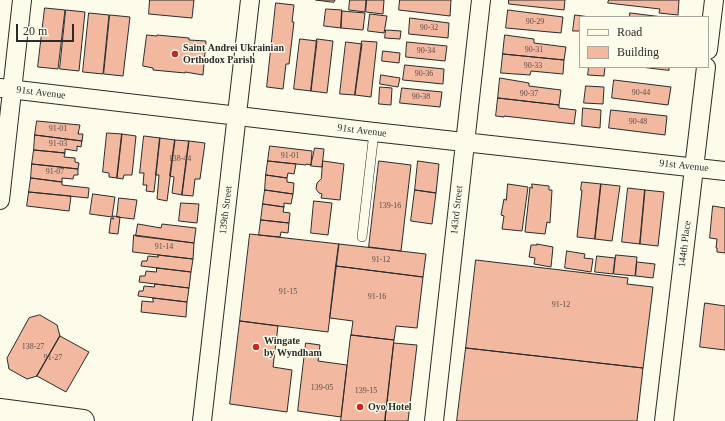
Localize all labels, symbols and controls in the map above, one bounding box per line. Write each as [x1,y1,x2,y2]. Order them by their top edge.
scale bar [18,16,76,42]
legend [579,16,709,68]
house number: 90-29 [526,17,544,27]
house number: 90-32 [420,23,438,33]
text: 20 m [23,24,47,38]
text: Road [617,25,642,39]
place label: Saint Andrei Ukrainian Orthodox Parish [183,42,284,66]
house number: 90-31 [525,45,543,55]
text: Building [617,45,659,59]
house number: 90-34 [417,46,435,56]
marker: Saint Andrei Ukrainian Orthodox Parish [170,49,180,59]
house number: 90-33 [524,61,542,71]
house number: 90-36 [415,69,433,79]
street label: 91st Avenue [16,84,66,102]
house number: 90-44 [632,88,650,98]
house number: 90-37 [520,89,538,99]
house number: 90-38 [412,92,430,102]
house number: 90-48 [629,117,647,127]
street label: 91st Avenue [337,122,387,140]
house number: 91-01 [49,124,67,134]
house number: 91-03 [49,139,67,149]
house number: 91-01 [281,151,299,161]
house number: 138-44 [169,154,191,164]
street label: 91st Avenue [659,157,709,175]
house number: 91-07 [46,167,64,177]
street label: 139th Street [217,185,235,235]
street label: 143rd Street [448,185,466,235]
house number: 139-16 [379,201,401,211]
street label: 144th Place [676,220,694,268]
house number: 91-14 [155,242,173,252]
house number: 91-12 [372,255,390,265]
house number: 91-15 [279,287,297,297]
house number: 91-16 [368,292,386,302]
house number: 91-12 [552,300,570,310]
place label: Wingate by Wyndham [264,335,322,358]
house number: 138-27 [22,342,44,352]
marker: Wingate by Wyndham [251,342,261,352]
house number: 91-27 [44,353,62,363]
house number: 139-05 [311,383,333,393]
house number: 139-15 [355,386,377,396]
place label: Oyo Hotel [368,401,412,413]
marker: Oyo Hotel [355,402,365,412]

